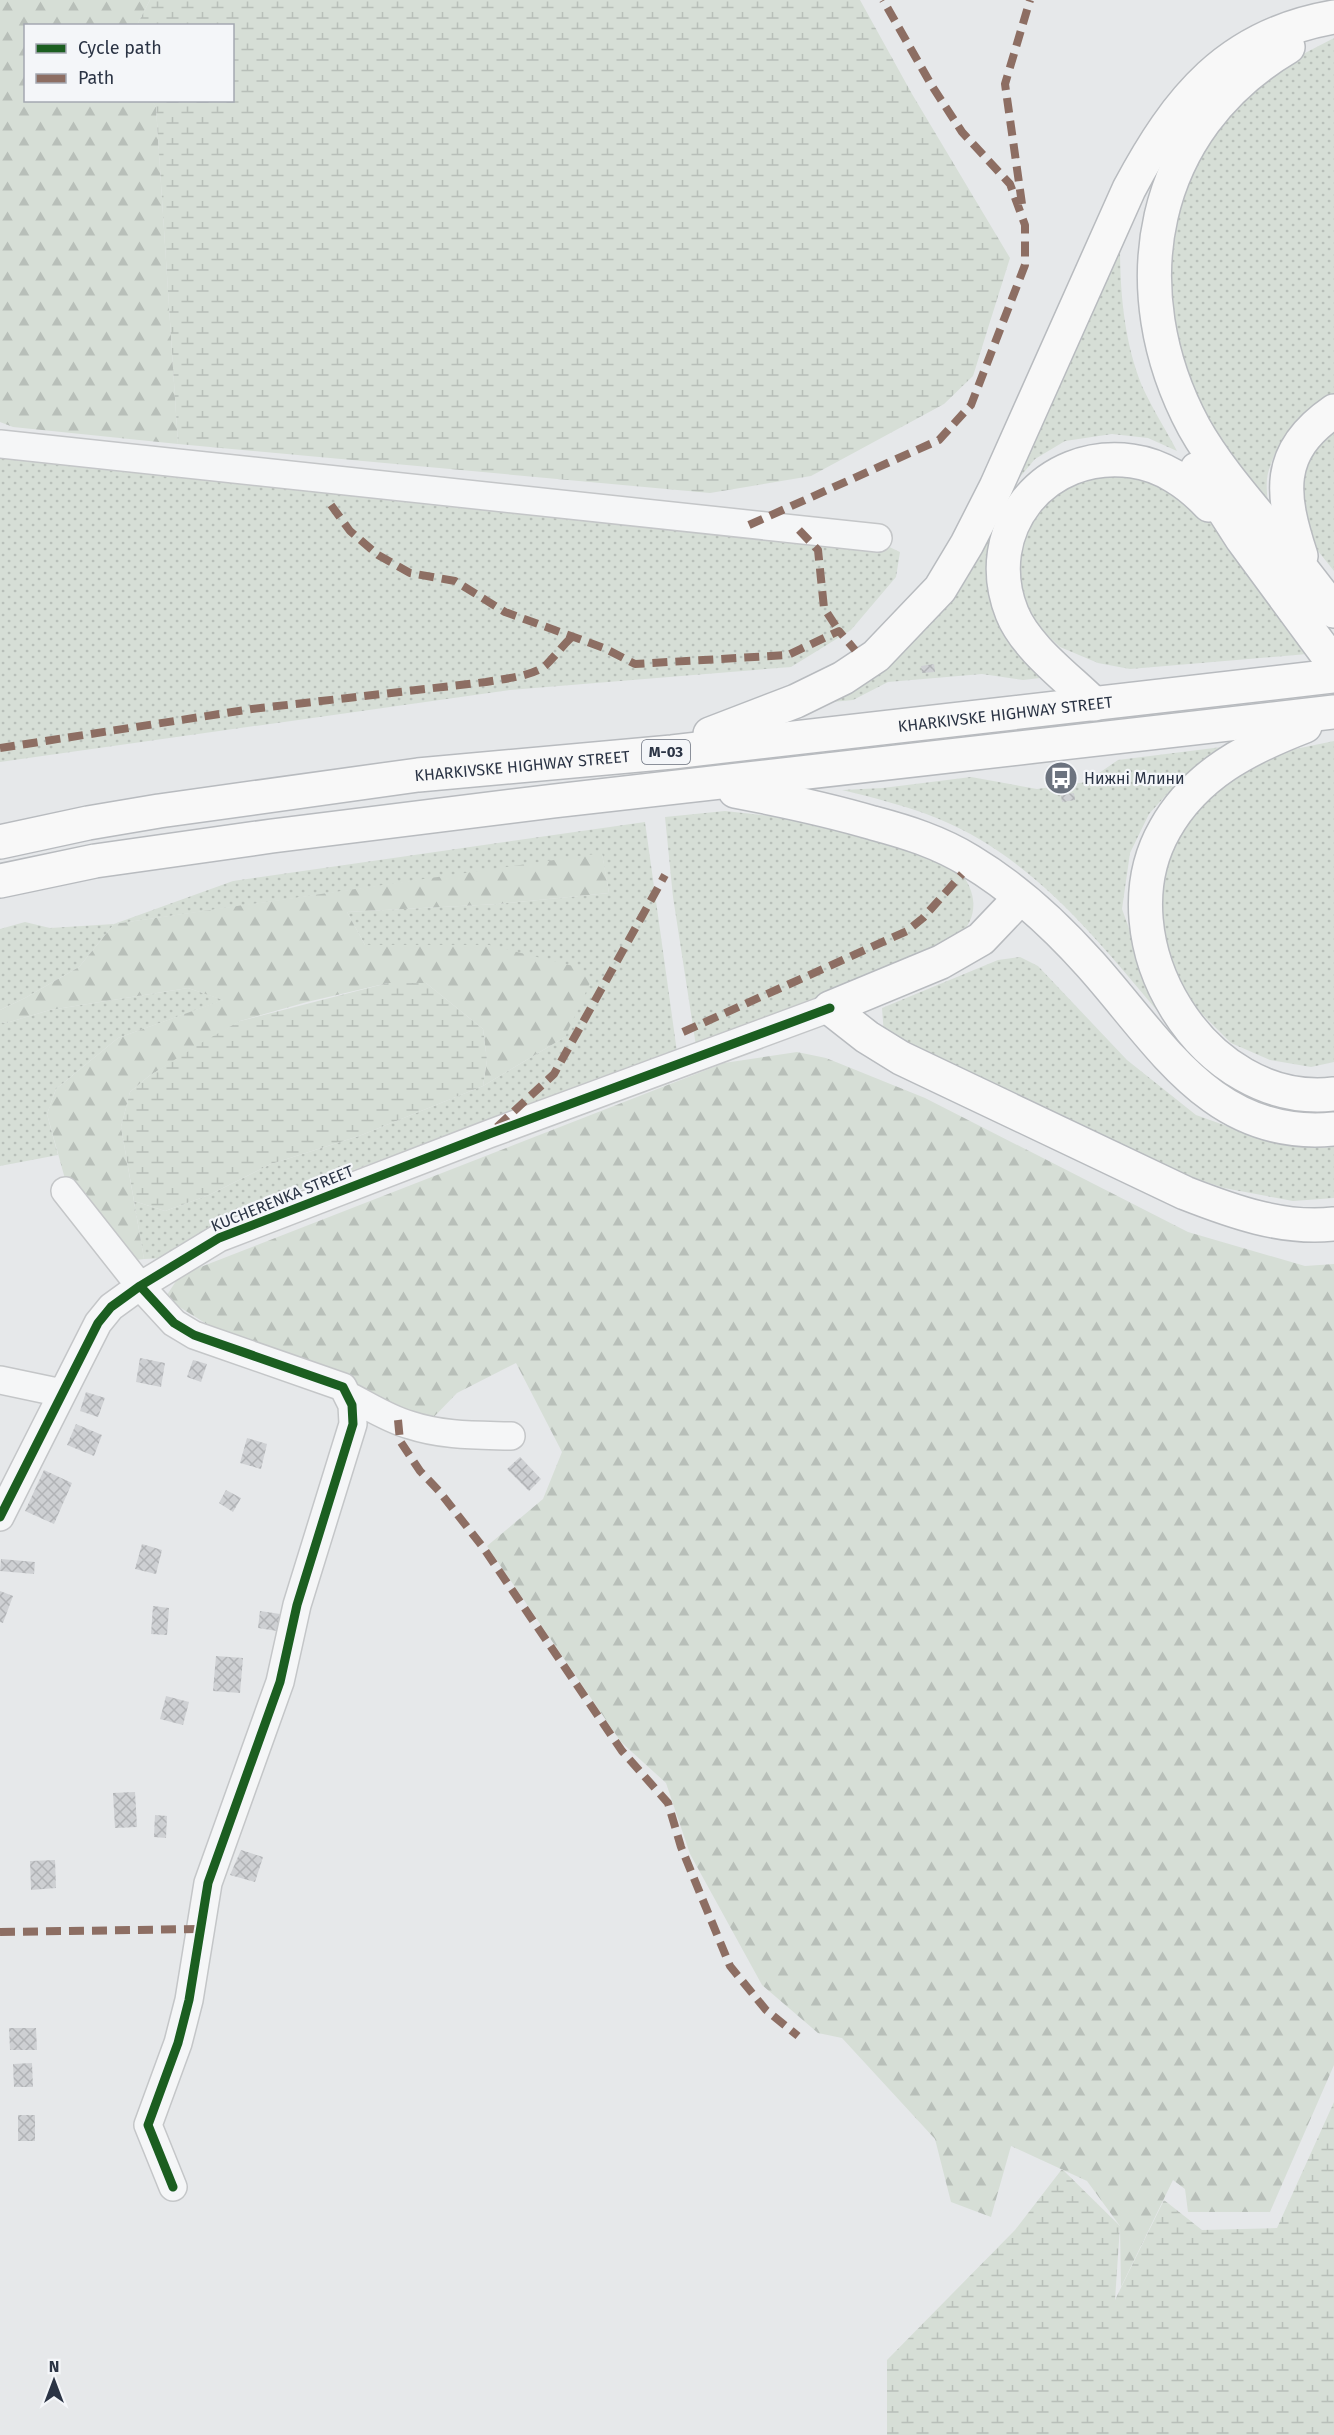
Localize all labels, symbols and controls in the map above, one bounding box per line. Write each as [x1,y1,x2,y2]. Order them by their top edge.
legend [24,24,234,102]
text: Cycle path [78,37,162,59]
text: Path [78,67,114,89]
street label: KHARKIVSKE HIGHWAY STREET [897,692,1114,736]
road number: М-03 [642,740,690,764]
street label: KHARKIVSKE HIGHWAY STREET [414,747,631,785]
bus stop icon: Нижні Млини [1043,760,1079,796]
place label: Нижні Млини [1084,769,1185,788]
street label: KUCHERENKA STREET [208,1161,357,1236]
north arrow [24,2351,84,2411]
text: N [49,2357,59,2376]

